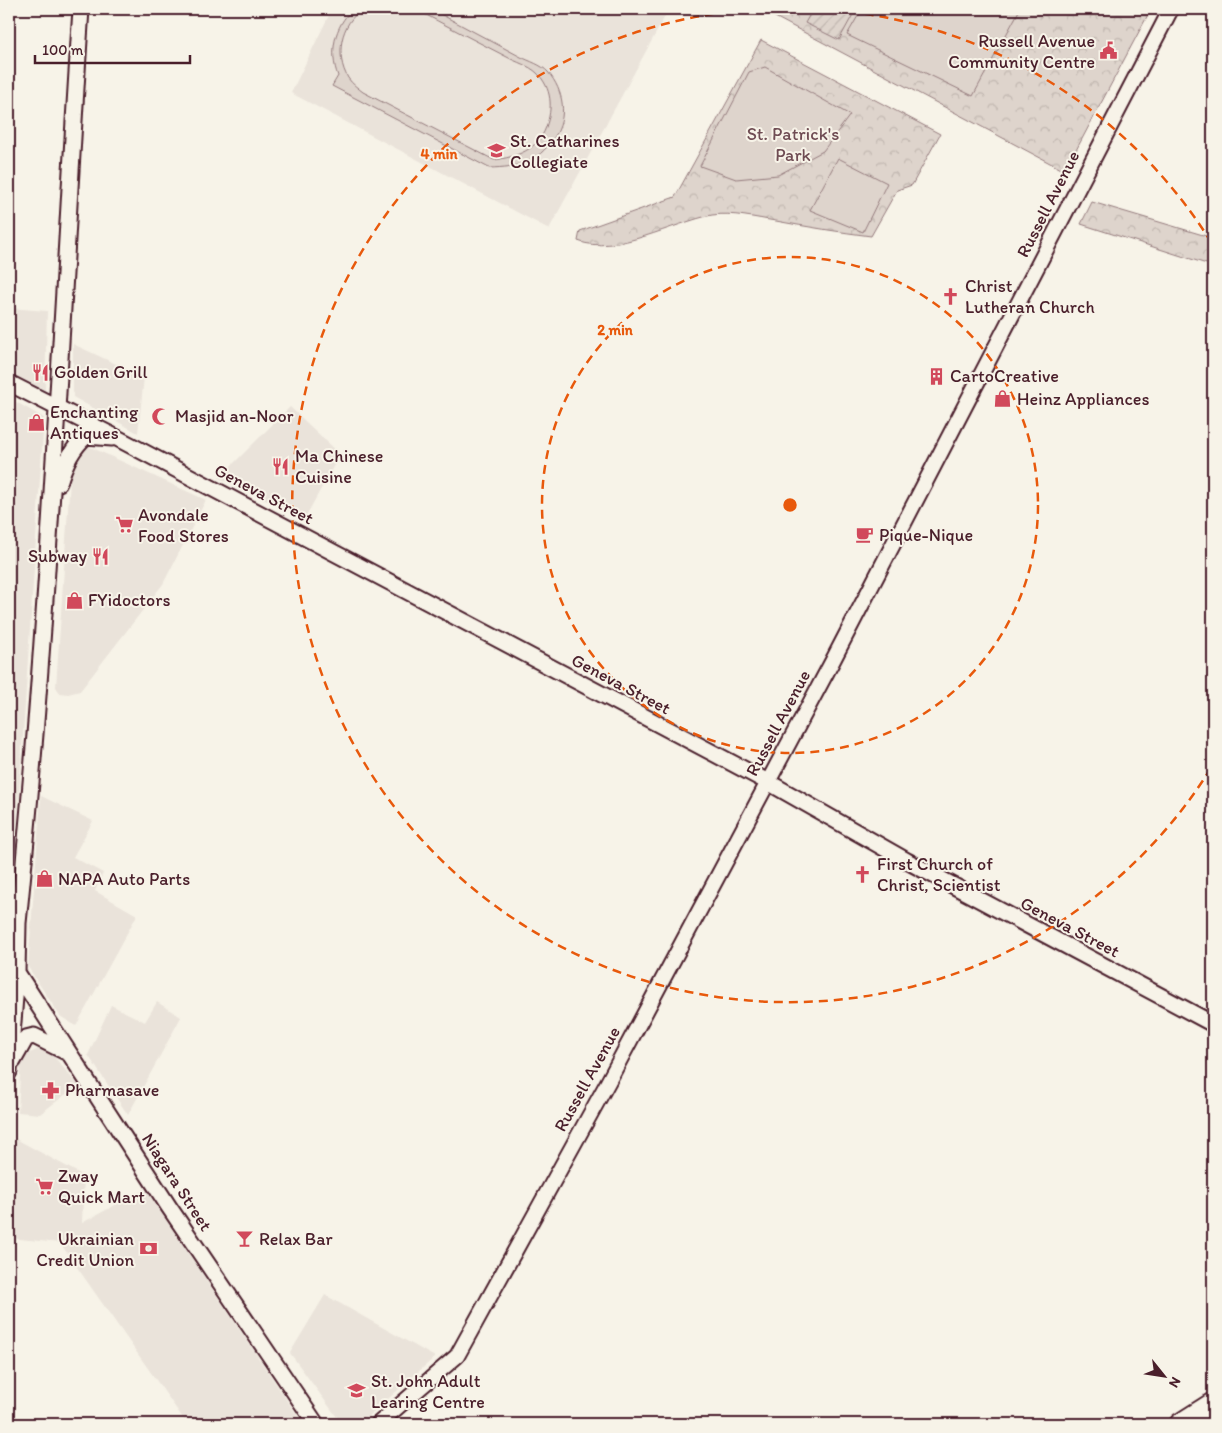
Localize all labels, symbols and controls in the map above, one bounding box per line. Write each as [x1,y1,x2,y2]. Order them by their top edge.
place label: Russell Avenue Community Centre [948,30,1095,73]
scale bar [35,32,190,64]
text: 100 m [42,41,84,59]
public building icon: Russell Avenue Community Centre [1099,41,1119,61]
park label: St. Patrick's Park [747,123,839,166]
place label: St. Catharines Collegiate [510,130,619,173]
school or university icon: St. Catharines Collegiate [486,141,506,161]
text: 4 min [421,145,458,163]
street label: Russell Avenue [1012,147,1084,261]
place label: Christ Lutheran Church [965,275,1095,318]
church icon: Christ Lutheran Church [941,286,961,306]
text: 2 min [597,321,634,339]
place label: Golden Grill [54,361,148,383]
restaurant icon: Golden Grill [30,362,50,382]
place label: CartoCreative [950,365,1059,387]
building icon: CartoCreative [926,366,946,386]
place label: Heinz Appliances [1017,388,1150,410]
shop icon: Heinz Appliances [993,389,1013,409]
place label: Enchanting Antiques [50,401,139,444]
place label: Masjid an-Noor [175,405,294,427]
mosque icon: Masjid an-Noor [151,406,171,426]
shop icon: Enchanting Antiques [26,412,46,432]
place label: Ma Chinese Cuisine [295,445,383,488]
restaurant icon: Ma Chinese Cuisine [271,456,291,476]
street label: Geneva Street [211,459,318,530]
centre of rings [781,496,799,514]
place label: Avondale Food Stores [138,504,229,547]
supermarket icon: Avondale Food Stores [114,515,134,535]
place label: Pique-Nique [879,524,973,546]
cafe icon: Pique-Nique [855,525,875,545]
place label: Subway [28,545,87,567]
restaurant icon: Subway [91,546,111,566]
place label: FYidoctors [88,589,170,611]
shop icon: FYidoctors [64,590,84,610]
street label: Geneva Street [568,649,675,720]
street label: Russell Avenue [741,666,815,780]
place label: First Church of Christ, Scientist [877,853,1001,896]
church icon: First Church of Christ, Scientist [853,864,873,884]
place label: NAPA Auto Parts [58,868,190,890]
shop icon: NAPA Auto Parts [34,869,54,889]
street label: Geneva Street [1017,892,1124,963]
street label: Russell Avenue [549,1023,625,1135]
place label: Pharmasave [65,1079,159,1101]
pharmacy icon: Pharmasave [41,1080,61,1100]
street label: Niagara Street [137,1129,217,1235]
place label: Zway Quick Mart [58,1165,145,1208]
supermarket icon: Zway Quick Mart [34,1176,54,1196]
place label: Ukrainian Credit Union [36,1228,134,1271]
place label: Relax Bar [259,1228,334,1250]
bar icon: Relax Bar [235,1229,255,1249]
bank icon: Ukrainian Credit Union [138,1239,158,1259]
north arrow [1140,1350,1190,1400]
place label: St. John Adult Learing Centre [371,1370,485,1413]
text: N [1165,1374,1185,1391]
school or university icon: St. John Adult Learing Centre [347,1381,367,1401]

